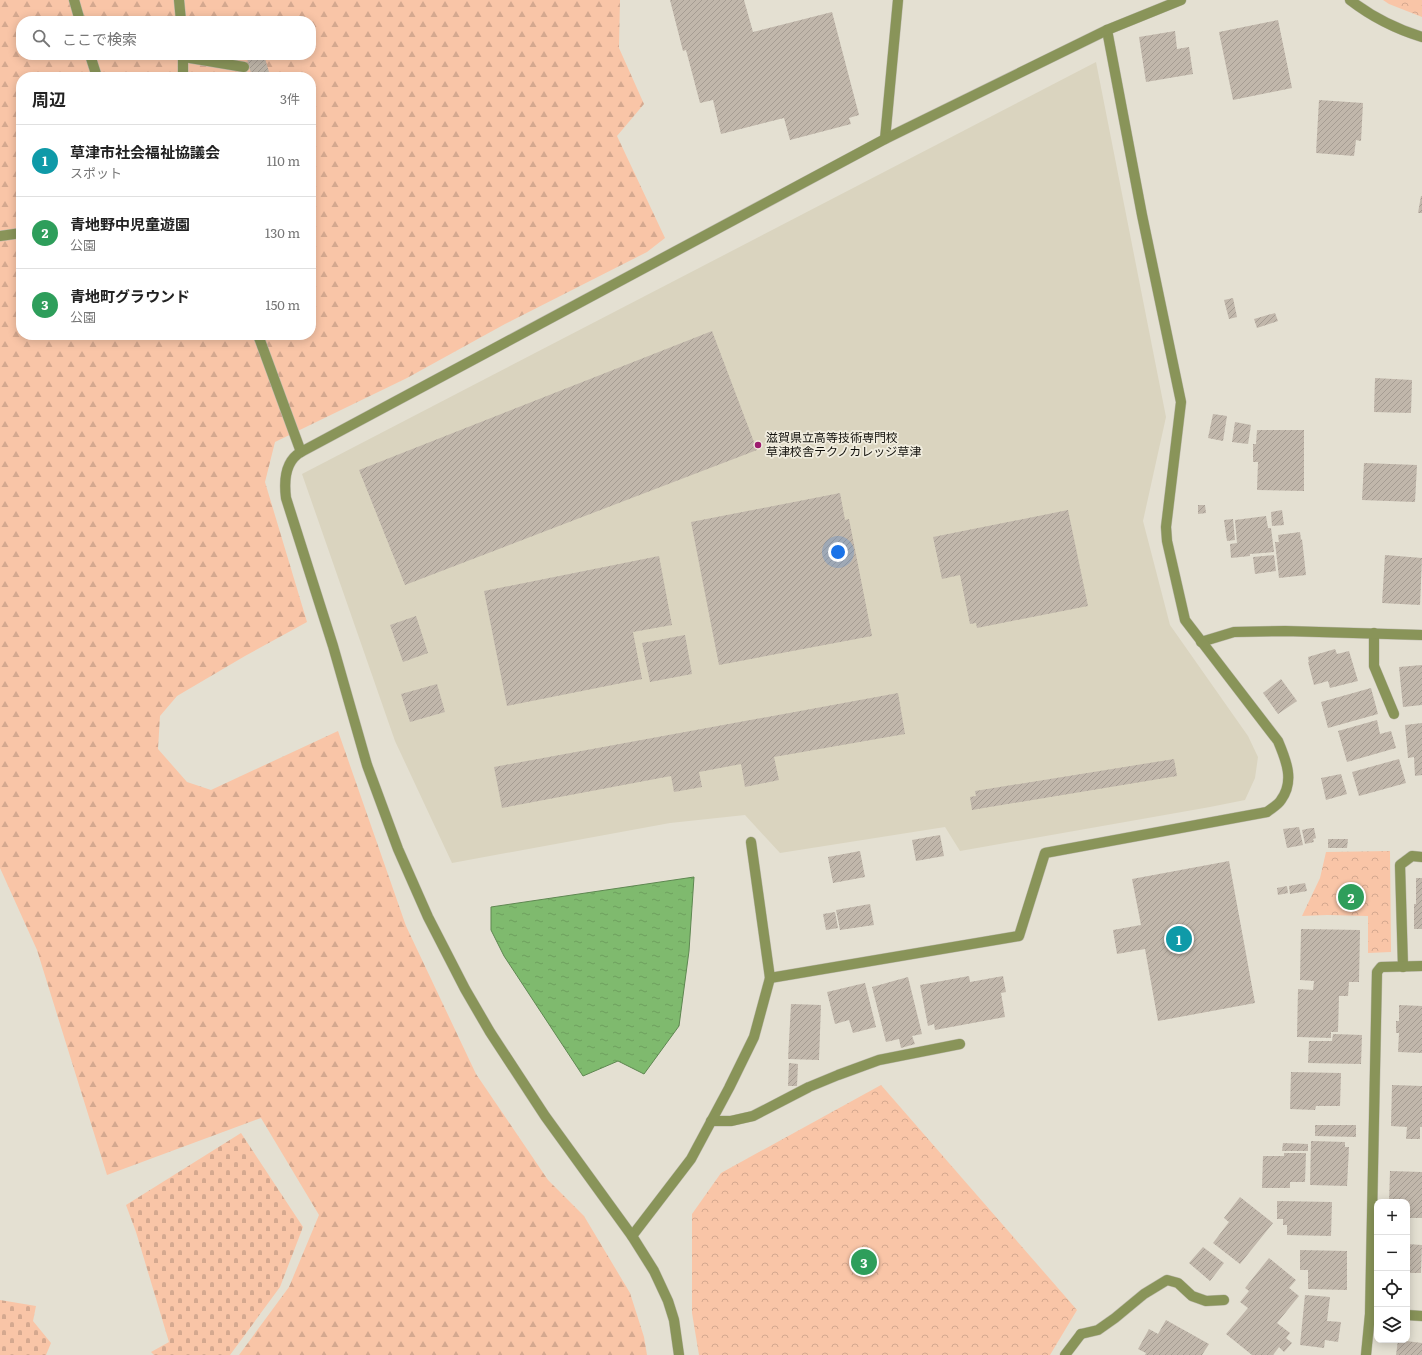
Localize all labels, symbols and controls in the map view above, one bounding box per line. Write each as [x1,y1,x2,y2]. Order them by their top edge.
search box [16,16,316,60]
icon: search [30,27,52,49]
text: ここで検索 [62,27,137,50]
text: 周辺 [32,86,66,111]
text: 3件 [280,89,300,108]
text: 草津市社会福祉協議会 [70,140,220,163]
text: 1 [42,151,48,170]
text: 110 m [267,151,300,170]
text: スポット [70,163,122,182]
text: 青地野中児童遊園 [70,212,190,235]
text: 2 [42,223,48,242]
text: 130 m [265,223,300,242]
text: 公園 [70,235,96,254]
text: 青地町グラウンド [70,284,190,307]
text: 3 [41,295,49,314]
text: 150 m [265,295,300,314]
text: 公園 [70,307,96,326]
place label: 滋賀県立高等技術専門校 草津校舎テクノカレッジ草津 [766,428,921,460]
marker: 滋賀県立高等技術専門校 草津校舎テクノカレッジ草津 [753,440,763,450]
your location [828,542,848,562]
pin: 2 [1338,882,1364,912]
pin: 1 [1166,924,1192,954]
map controls [1374,1199,1410,1343]
button: + [1374,1199,1410,1235]
button: − [1374,1235,1410,1271]
pin: 3 [851,1247,877,1277]
button: locate [1374,1271,1410,1307]
button: layers [1374,1307,1410,1343]

